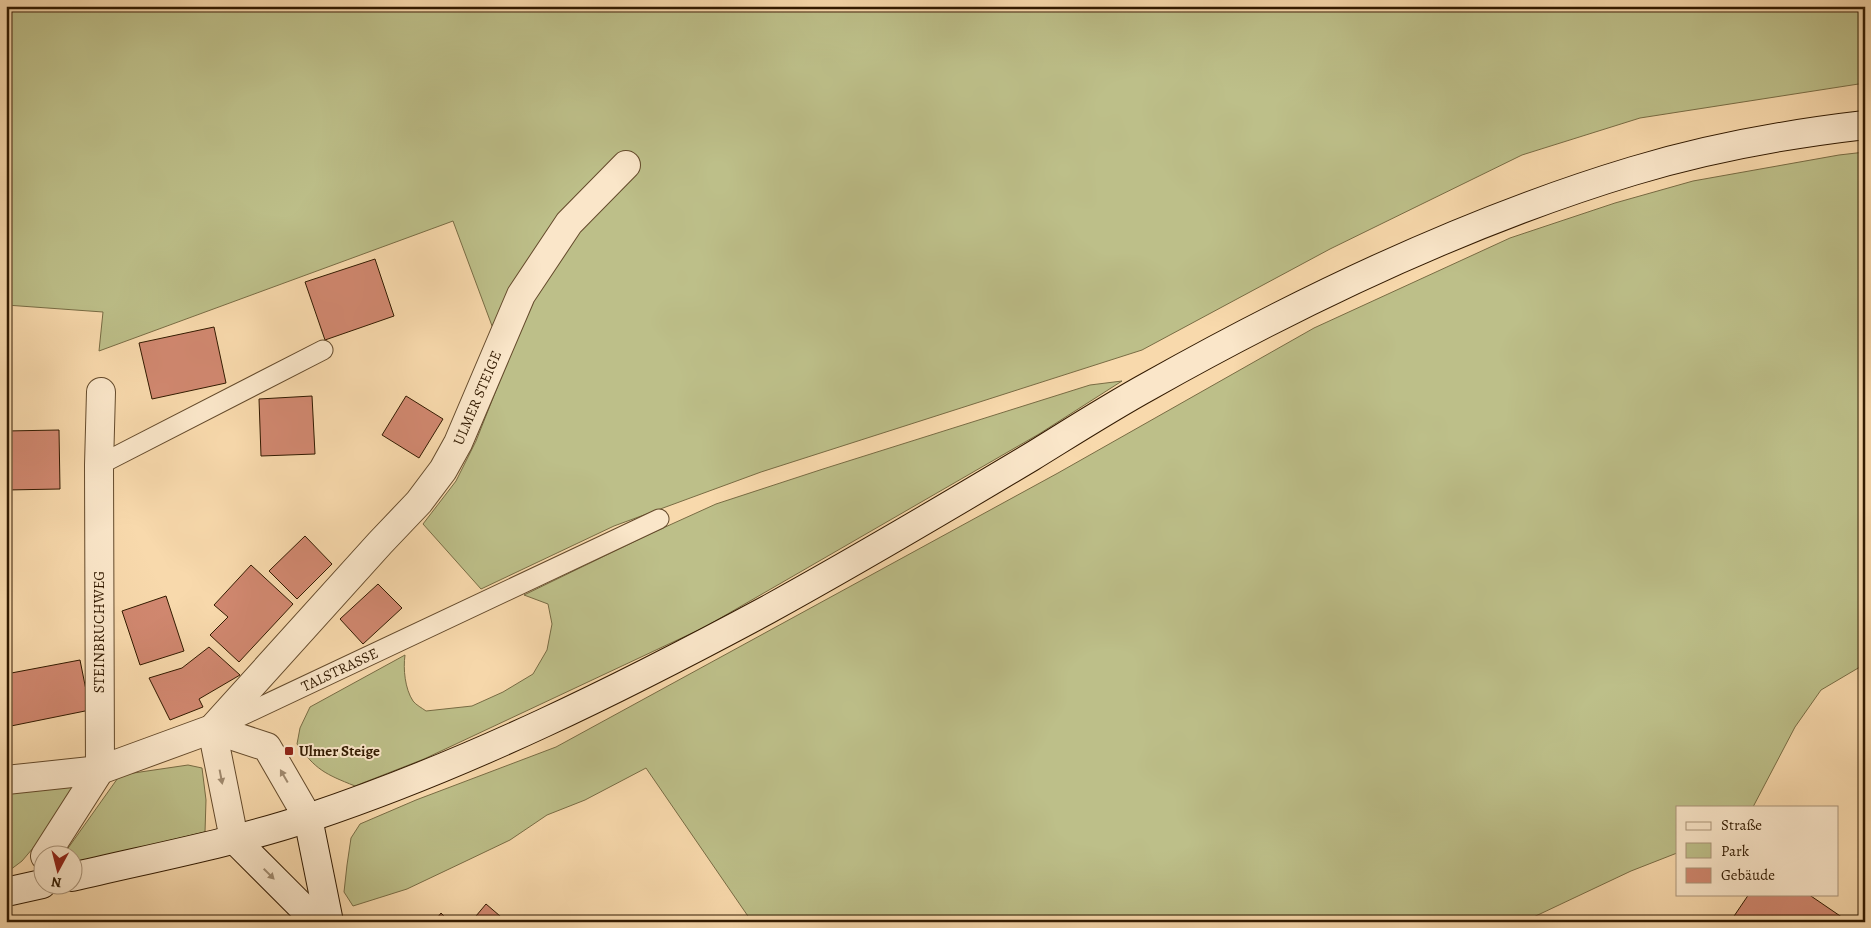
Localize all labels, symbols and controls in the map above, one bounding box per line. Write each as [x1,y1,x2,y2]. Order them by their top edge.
street label: ULMER STEIGE [448,347,506,448]
street label: STEINBRUCHWEG [89,571,109,693]
street label: TALSTRASSE [298,643,381,696]
place label: Ulmer Steige [299,741,380,761]
marker: Ulmer Steige [283,745,295,757]
one-way arrow [279,769,288,782]
one-way arrow [218,770,226,786]
legend [1676,806,1838,896]
text: Straße [1721,815,1762,835]
text: Park [1721,841,1750,861]
north arrow [32,846,82,896]
text: Gebäude [1721,865,1775,885]
one-way arrow [262,867,274,879]
text: N [50,872,63,892]

